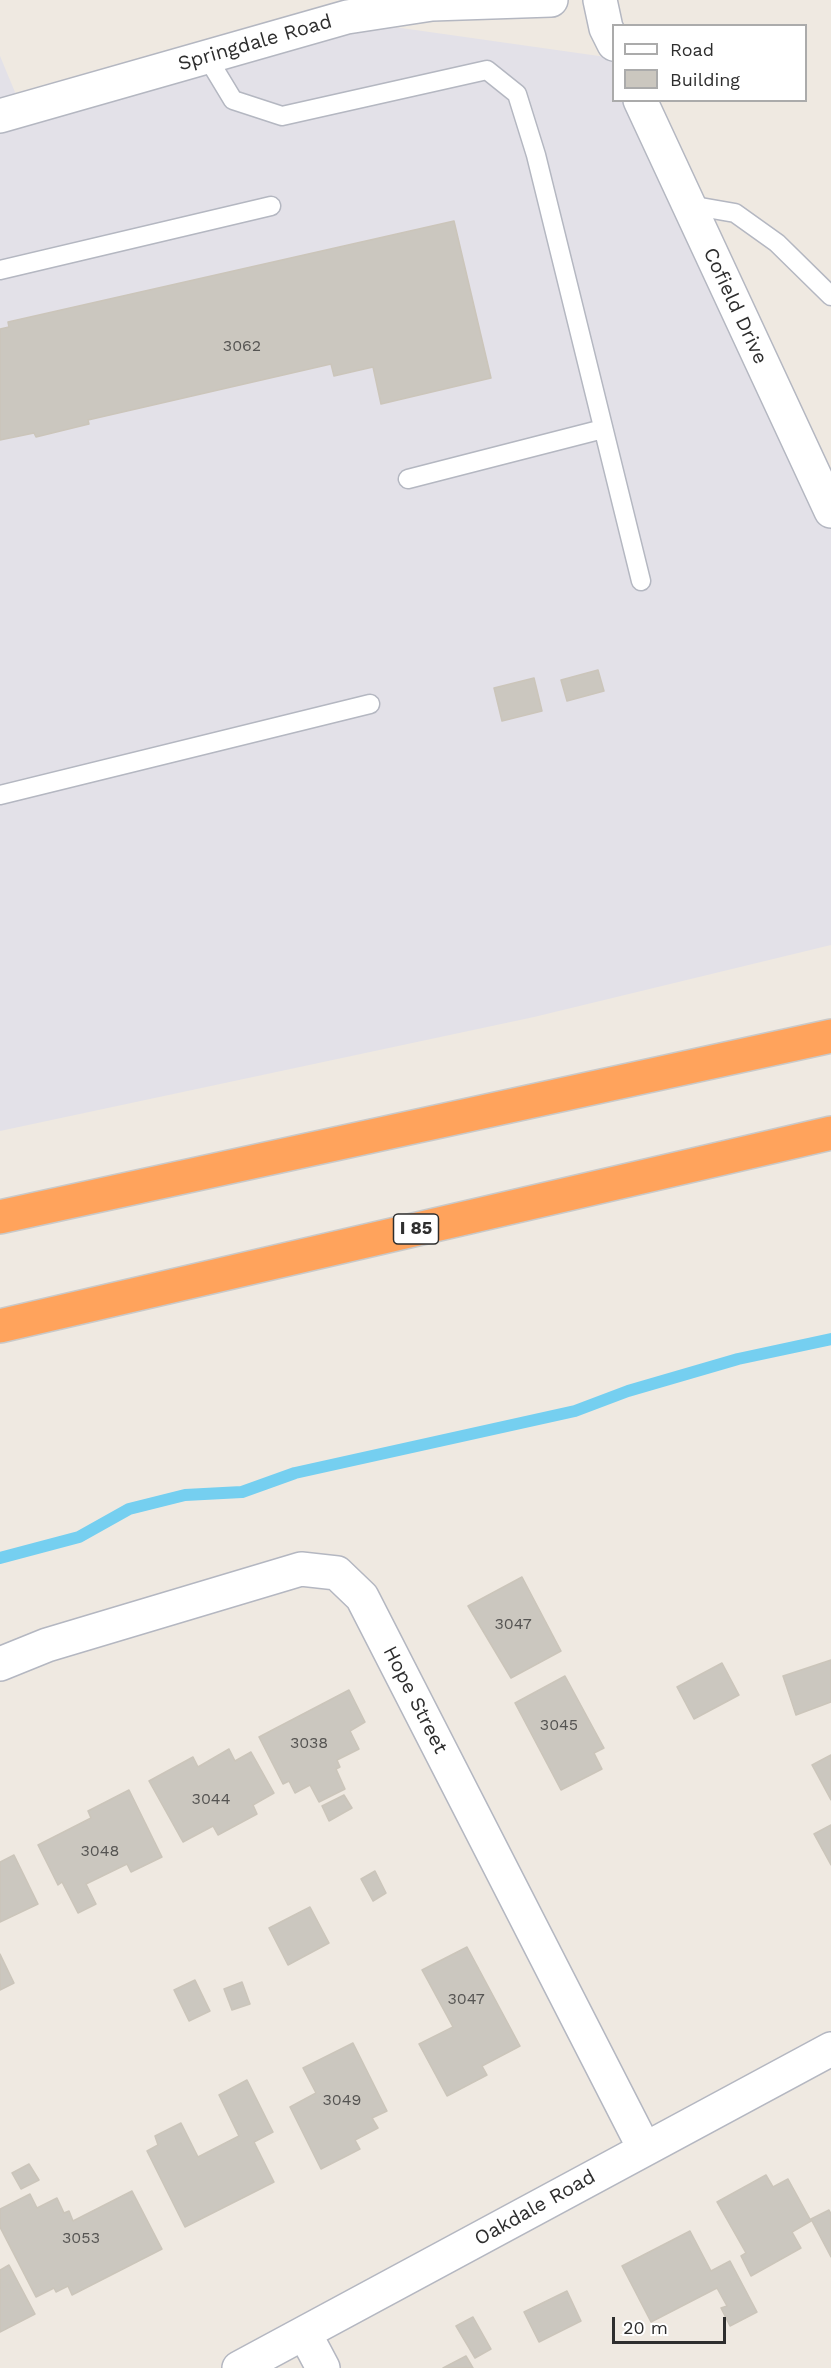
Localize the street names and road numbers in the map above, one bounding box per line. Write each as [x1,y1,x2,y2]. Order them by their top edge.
street label: Springdale Road [175,10,335,76]
street label: Cofield Drive [698,244,772,368]
road number: I 85 [394,1214,438,1244]
street label: Hope Street [378,1642,452,1758]
street label: Oakdale Road [470,2165,600,2251]

